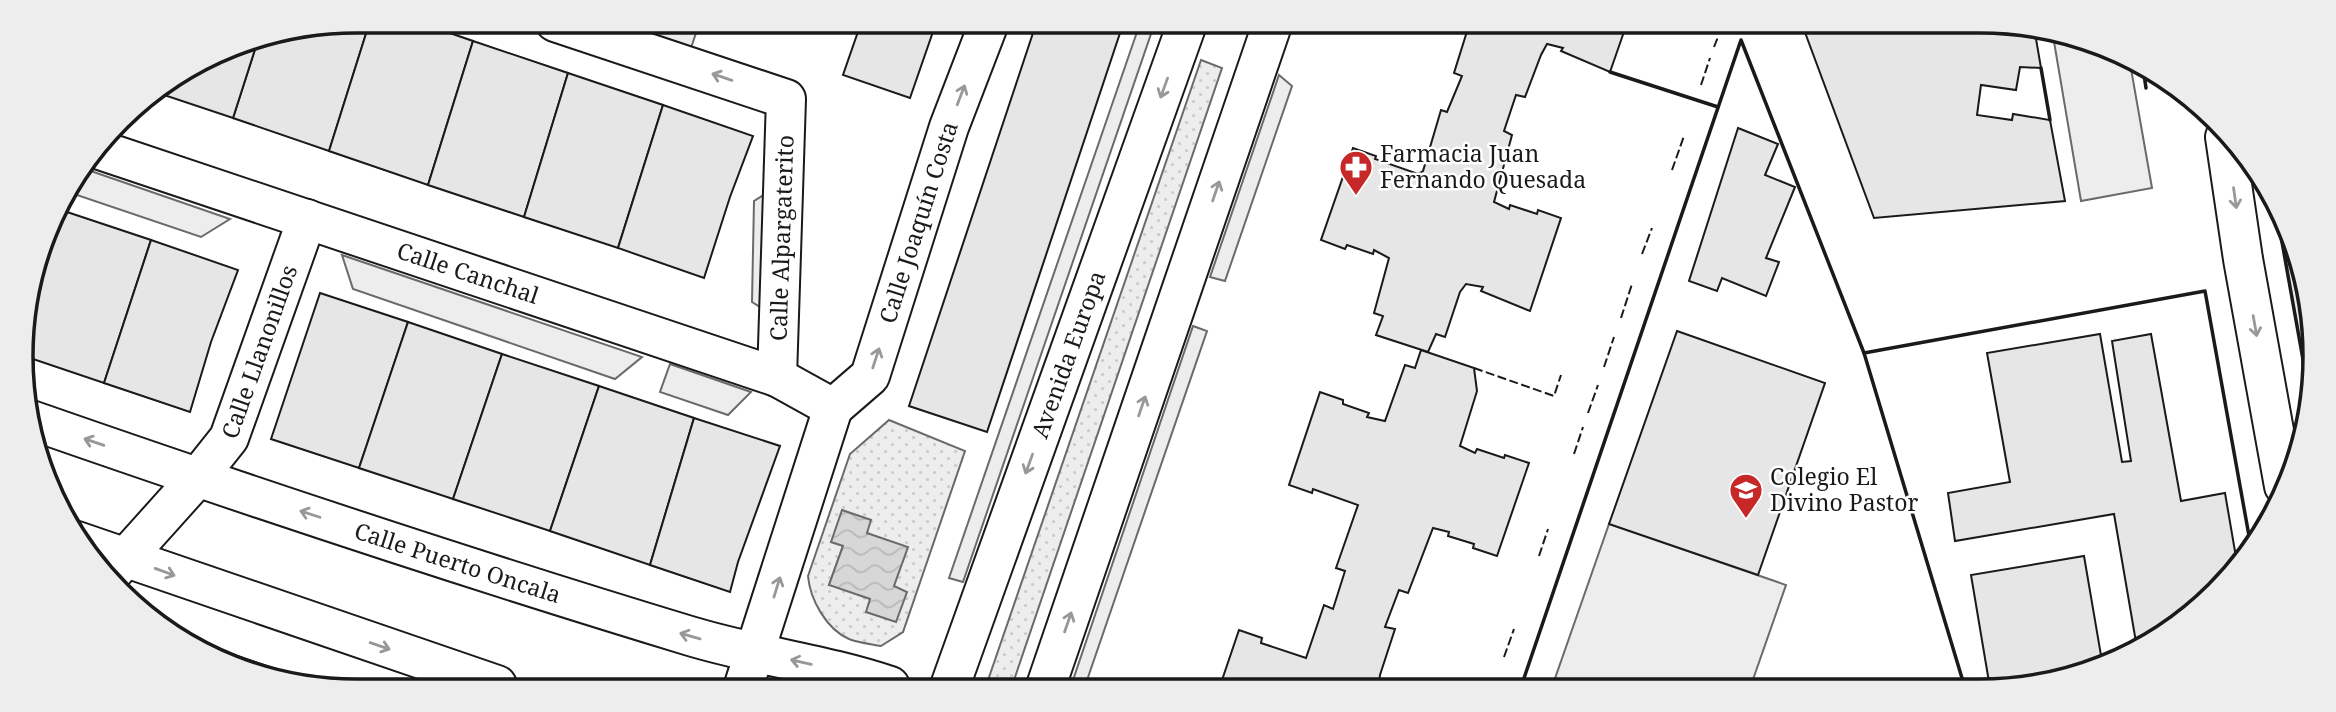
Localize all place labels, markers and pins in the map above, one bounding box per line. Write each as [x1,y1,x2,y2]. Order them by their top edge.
place label: Farmacia Juan Fernando Quesada [1380,137,1586,195]
pharmacy icon: Farmacia Juan Fernando Quesada [1337,148,1375,197]
place label: Colegio El Divino Pastor [1770,460,1918,518]
school or university icon: Colegio El Divino Pastor [1727,471,1765,520]

